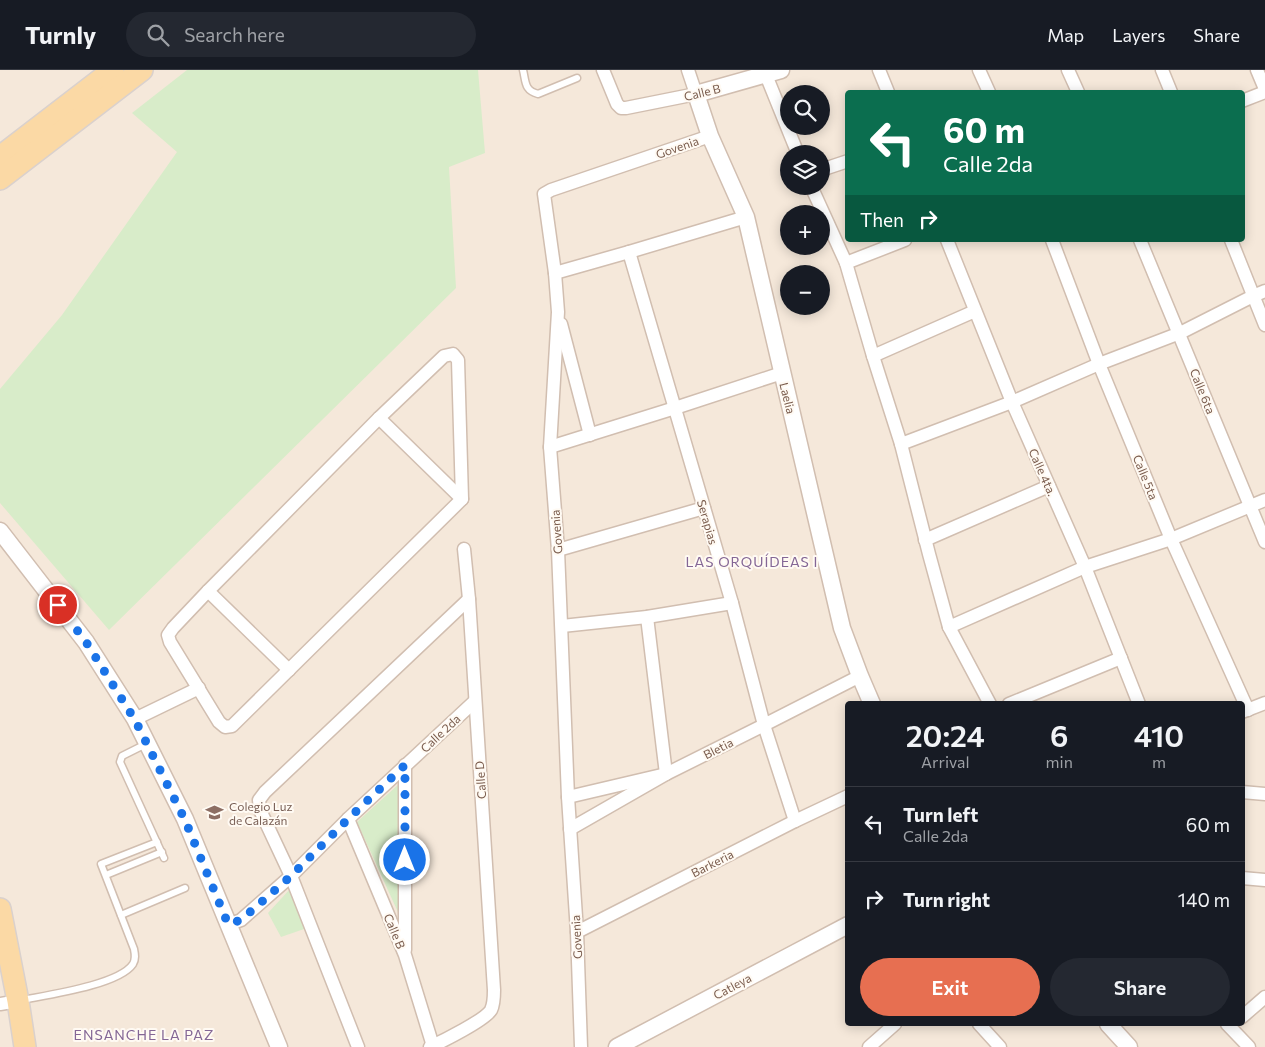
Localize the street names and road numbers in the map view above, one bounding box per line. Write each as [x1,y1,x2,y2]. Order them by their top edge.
street label: Calle B [682,81,722,103]
street label: Govenia [654,133,700,161]
street label: Calle 6ta [1188,366,1218,416]
street label: Laelia [777,381,799,415]
street label: Calle 4ta. [1026,446,1060,498]
street label: Calle 5ta [1131,452,1161,502]
street label: Serapias [695,498,721,546]
street label: Govenia [547,509,565,555]
street label: Calle 2da [417,711,463,755]
street label: Bletia [701,735,735,761]
street label: Calle D [472,760,488,799]
street label: Barkeria [689,846,735,880]
street label: Calle B [381,911,409,951]
street label: Govenia [568,915,584,959]
street label: Catleya [711,970,753,1002]

